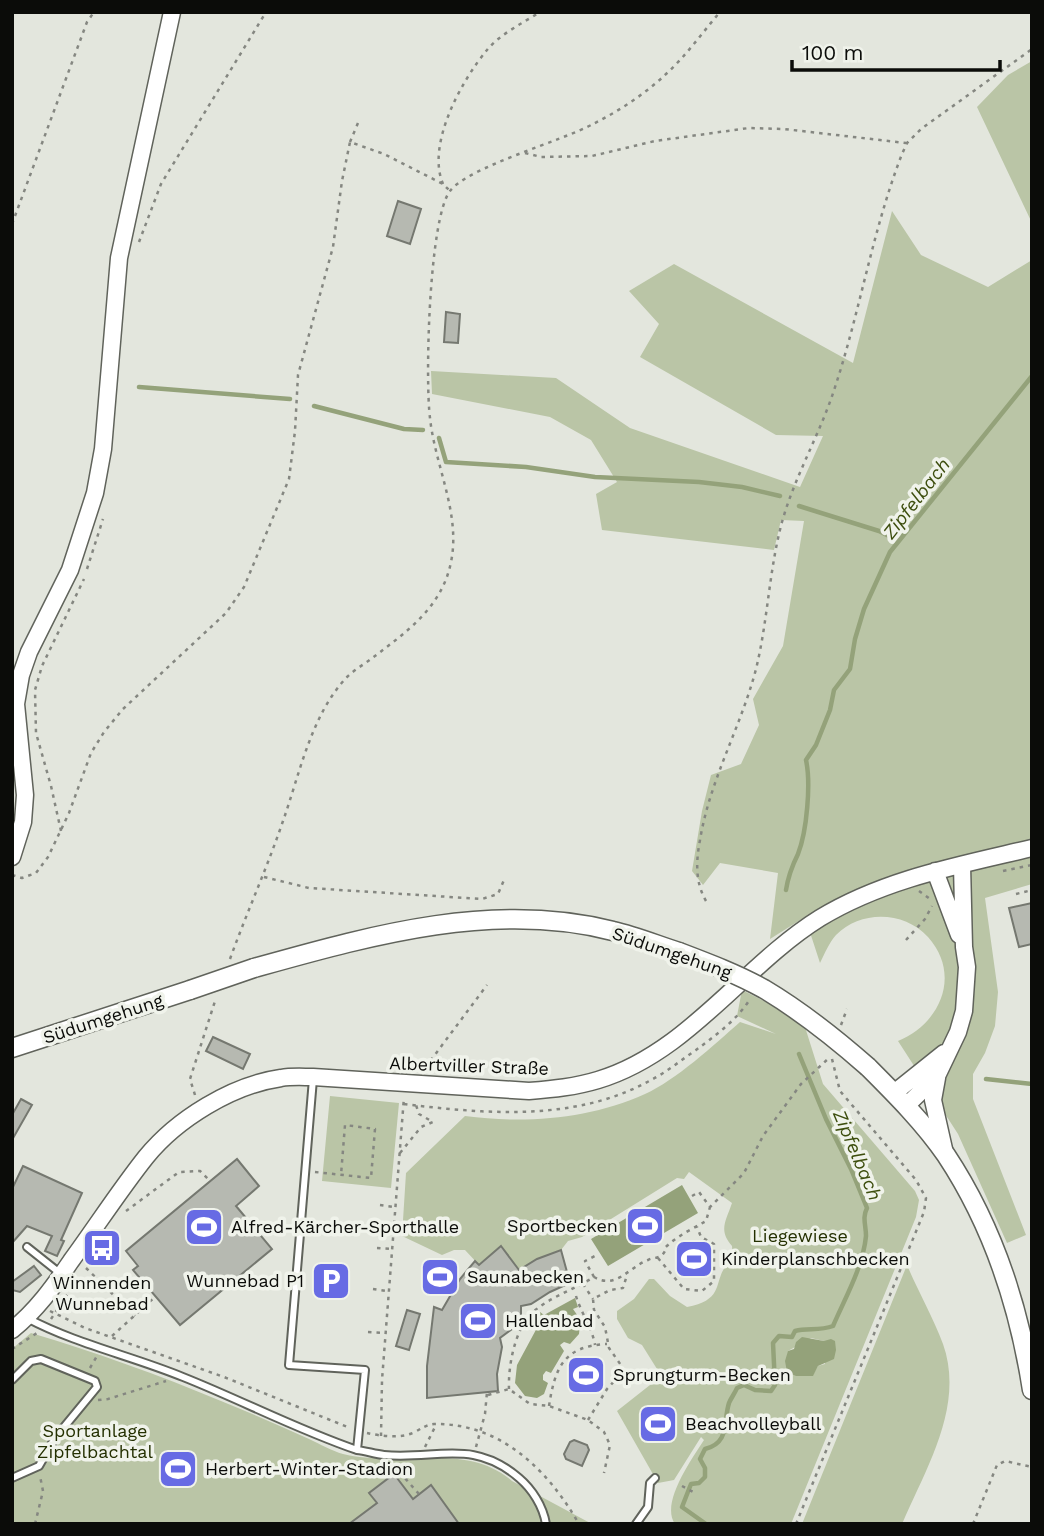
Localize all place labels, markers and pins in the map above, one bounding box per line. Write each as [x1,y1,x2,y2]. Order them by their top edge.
sports icon: Sportbecken [624,1205,666,1247]
sports icon: Alfred-Kärcher-Sporthalle [183,1206,225,1248]
place label: Sportbecken [507,1215,618,1236]
place label: Alfred-Kärcher-Sporthalle [231,1216,459,1237]
bus stop icon: Winnenden Wunnebad [81,1227,123,1269]
sports icon: Kinderplanschbecken [673,1238,715,1280]
place label: Kinderplanschbecken [721,1248,910,1269]
sports icon: Saunabecken [419,1256,461,1298]
parking icon: Wunnebad P1 [310,1260,352,1302]
place label: Saunabecken [467,1266,584,1287]
place label: Wunnebad P1 [186,1270,304,1291]
place label: Winnenden Wunnebad [53,1272,151,1314]
sports icon: Hallenbad [457,1300,499,1342]
place label: Hallenbad [505,1310,594,1331]
sports icon: Sprungturm-Becken [565,1354,607,1396]
place label: Sprungturm-Becken [613,1364,791,1385]
sports icon: Beachvolleyball [637,1403,679,1445]
place label: Beachvolleyball [685,1413,822,1434]
sports icon: Herbert-Winter-Stadion [157,1448,199,1490]
place label: Herbert-Winter-Stadion [205,1458,413,1479]

